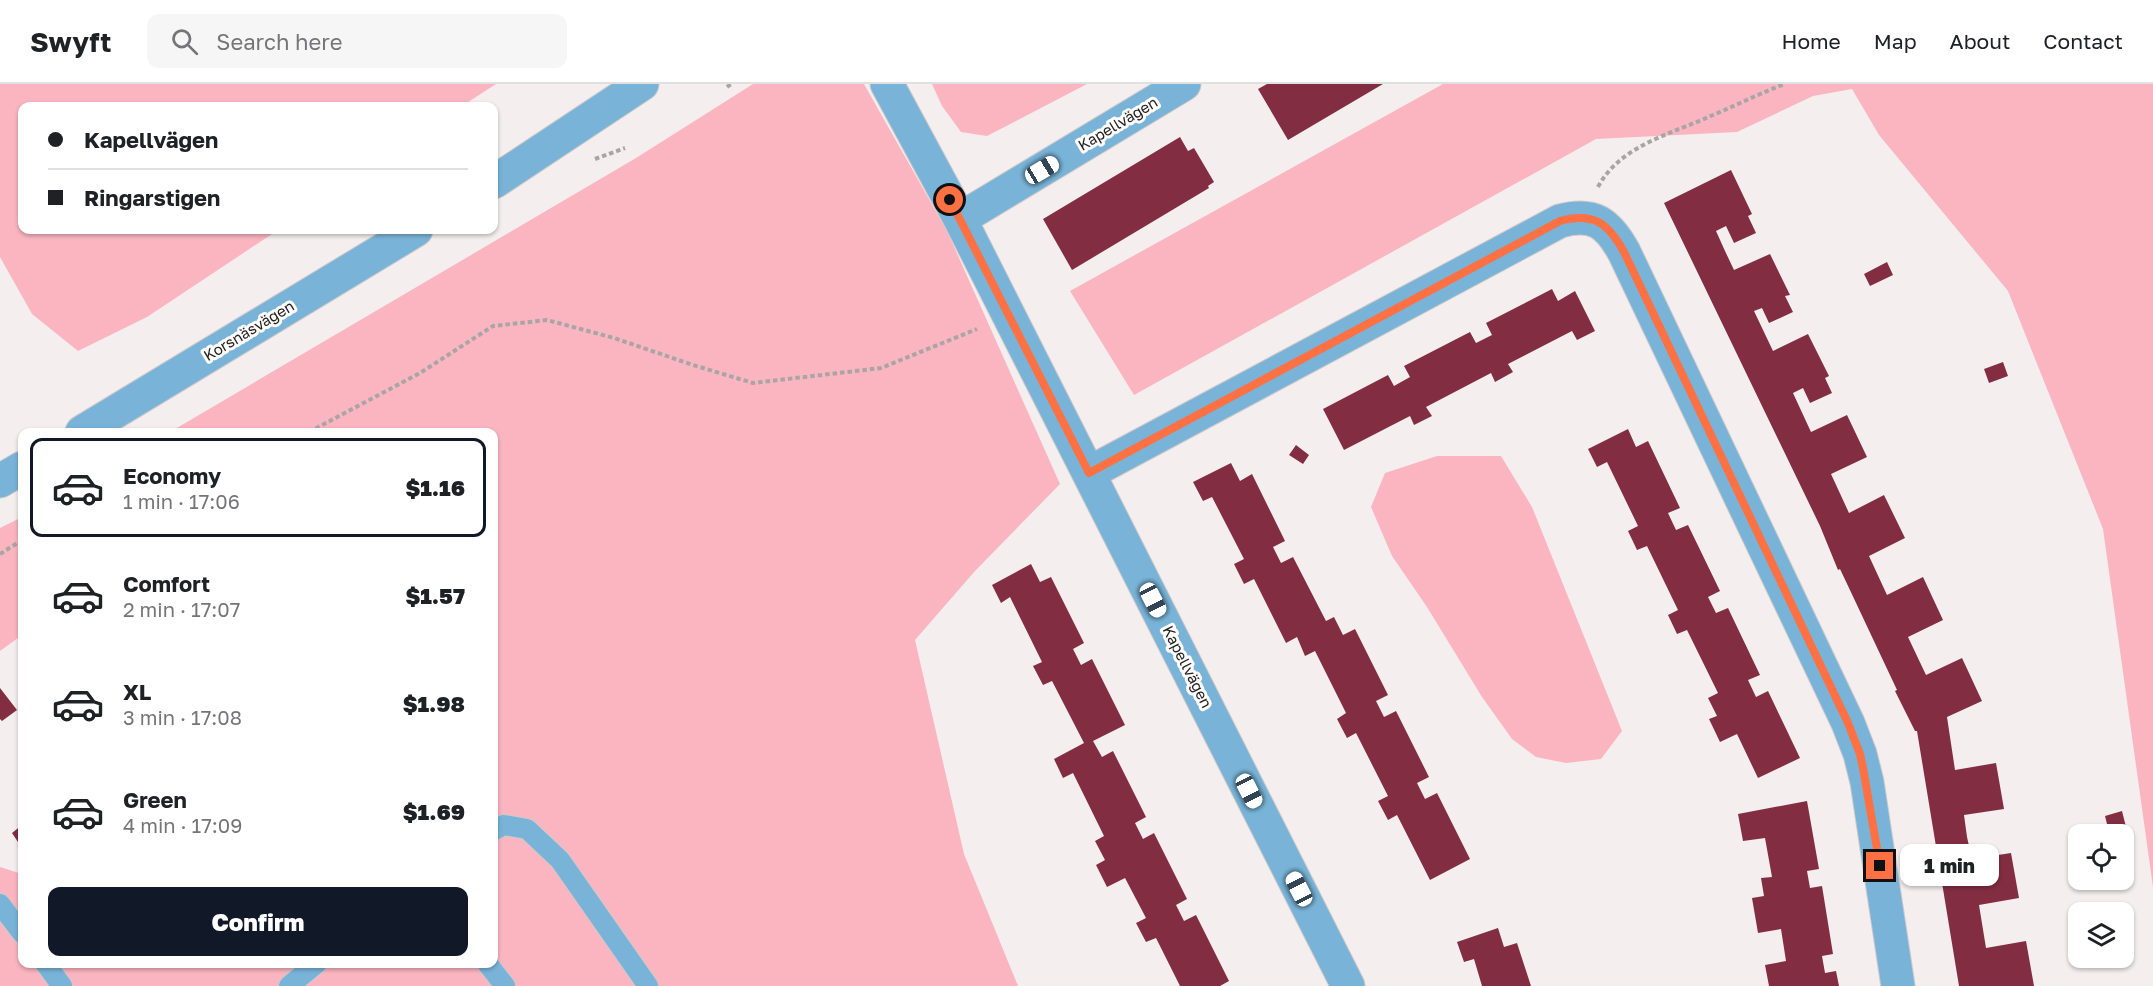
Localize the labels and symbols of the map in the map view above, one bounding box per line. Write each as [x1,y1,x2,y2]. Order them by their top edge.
street label: Kapellvägen [1074,92,1161,154]
car [1022,153,1062,187]
route start [936,186,963,213]
street label: Korsnäsvägen [200,296,297,364]
car [1137,580,1169,620]
street label: Kapellvägen [1160,623,1216,711]
car [1233,771,1265,811]
callout: 1 min [1901,845,2000,887]
route end [1866,852,1893,879]
car [1283,869,1315,909]

